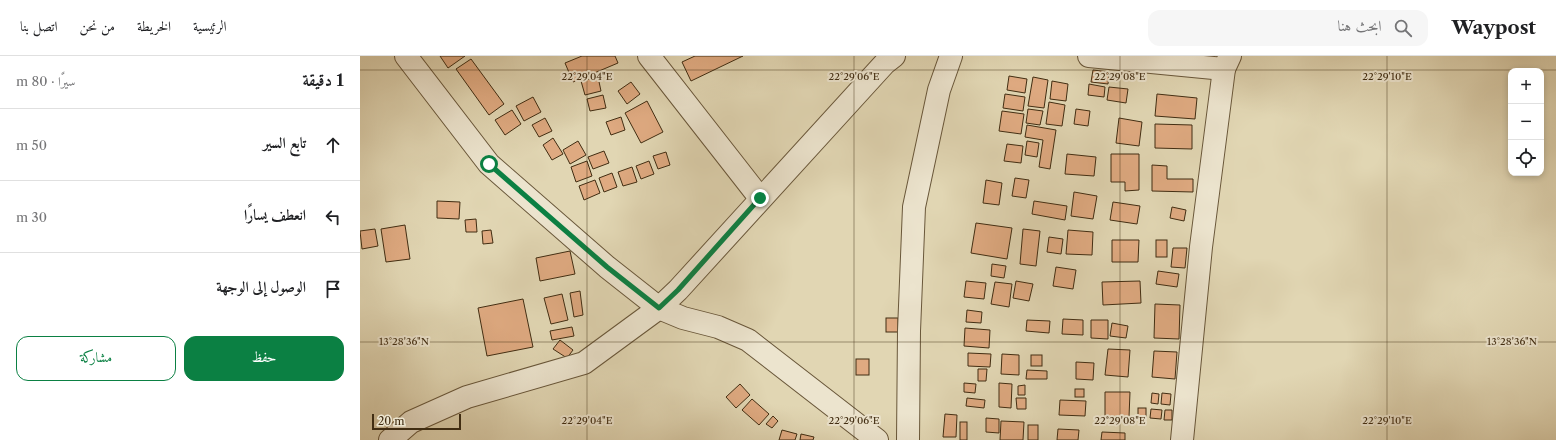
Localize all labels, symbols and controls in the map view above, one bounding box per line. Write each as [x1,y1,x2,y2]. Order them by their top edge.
search box [1148,10,1428,46]
text: ابحث هنا [1338,16,1382,35]
text: Waypost [1452,16,1536,39]
text: اتصل بنا [20,17,58,35]
text: من نحن [80,17,115,35]
text: الخريطة [137,17,171,35]
text: الرئيسية [193,17,227,35]
icon: search [1392,17,1414,39]
map controls [1508,68,1544,176]
button: + [1508,68,1544,104]
text: 1 دقيقة [302,70,344,90]
text: 22°29'04"E [561,70,613,83]
text: 22°29'06"E [828,70,880,83]
text: 22°29'08"E [1094,70,1146,83]
text: 22°29'10"E [1362,70,1412,83]
text: سيرًا · 80 m [16,73,75,89]
button: − [1508,104,1544,140]
text: تابع السير [263,133,306,152]
icon: ahead [322,134,344,156]
text: 50 m [16,137,47,153]
button: locate [1508,140,1544,176]
route start [480,155,498,173]
route end [751,189,769,207]
text: انعطف يسارًا [244,205,306,224]
icon: left [322,206,344,228]
text: 30 m [16,209,47,225]
text: الوصول إلى الوجهة [216,277,306,296]
icon: arrive [322,278,344,300]
text: 13°28'36"N [379,335,429,348]
text: 13°28'36"N [1487,335,1537,348]
button: مشاركة [16,336,176,381]
button: حفظ [184,336,344,381]
scale bar [372,412,461,431]
text: 20 m [378,414,404,428]
text: 22°29'04"E [561,414,613,427]
text: 22°29'06"E [828,414,880,427]
text: 22°29'08"E [1094,414,1146,427]
text: 22°29'10"E [1362,414,1412,427]

